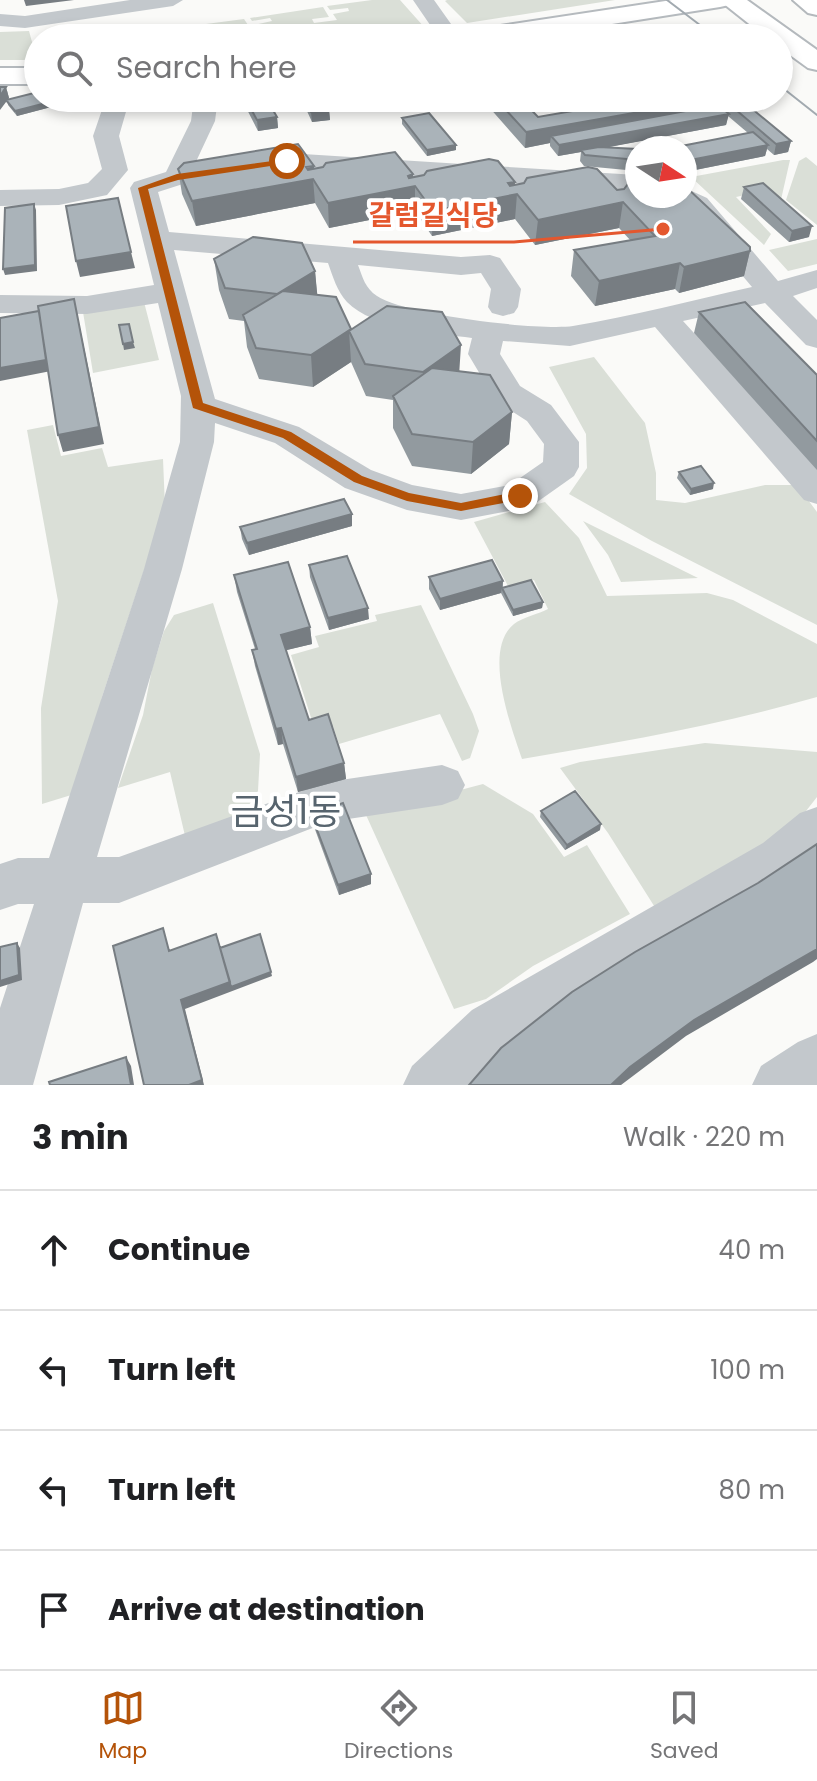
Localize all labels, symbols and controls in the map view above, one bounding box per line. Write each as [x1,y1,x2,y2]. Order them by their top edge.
search box [24,24,793,112]
icon: search [52,46,96,90]
text: Search here [116,46,297,89]
north arrow [625,136,697,208]
route start [269,143,305,179]
callout: 갈럼길식당 [353,190,514,242]
text: 갈럼길식당 [369,196,497,235]
route end [502,478,538,514]
district label: 금성1동 [231,786,341,837]
text: 3 min [32,1113,129,1161]
text: Walk · 220 m [623,1119,785,1155]
icon: ahead [32,1228,76,1272]
text: Continue [108,1228,250,1271]
text: 40 m [719,1232,785,1268]
icon: left [32,1348,76,1392]
text: Turn left [108,1348,236,1391]
text: 100 m [710,1352,785,1388]
icon: left [32,1468,76,1512]
text: Turn left [108,1468,236,1511]
text: 80 m [719,1472,785,1508]
icon: arrive [32,1588,76,1632]
text: Arrive at destination [108,1588,425,1631]
tab: Map [98,1686,147,1767]
tab: Directions [344,1686,453,1767]
tab: Saved [650,1686,719,1767]

